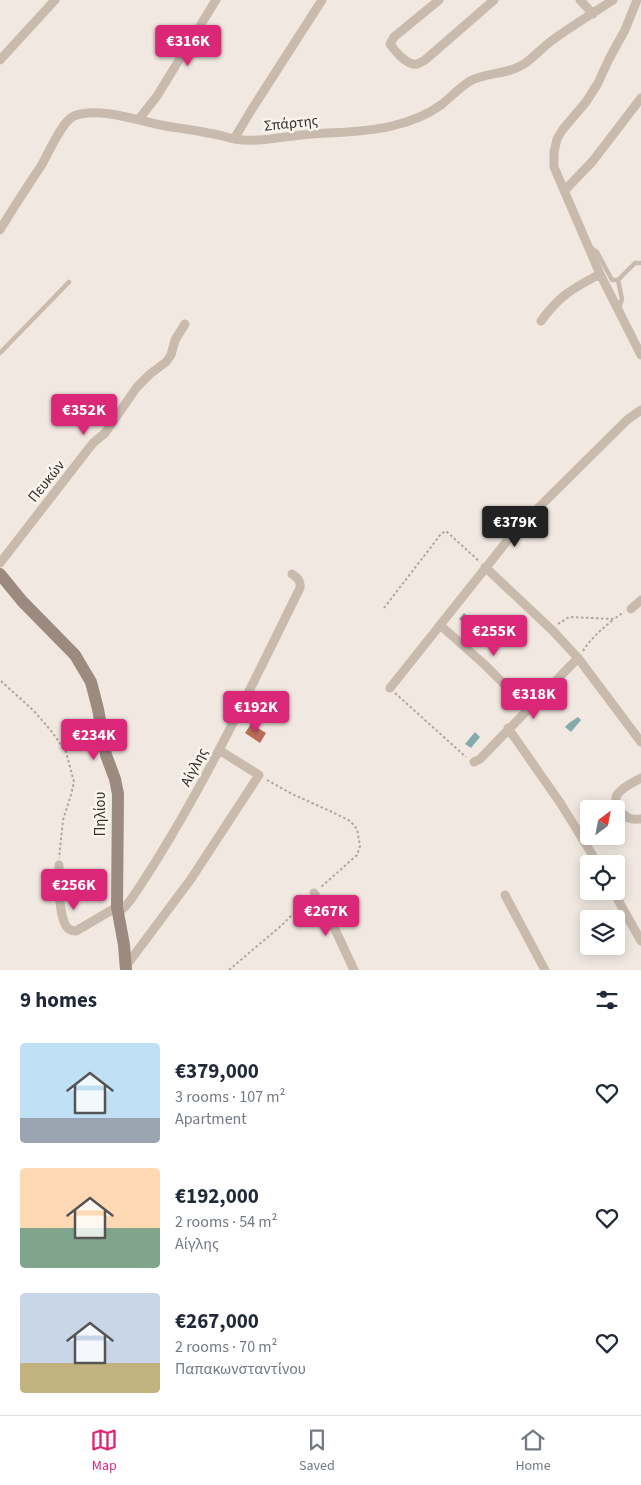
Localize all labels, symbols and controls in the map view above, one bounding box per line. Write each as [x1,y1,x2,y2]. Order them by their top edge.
pin: €316K [153,24,223,67]
text: €316K [166,30,210,52]
street label: Σπάρτης [263,110,320,137]
pin: €352K [49,394,119,436]
text: €352K [62,399,106,421]
street label: Πευκών [23,456,70,507]
pin: €379K [480,506,550,548]
text: €379K [493,511,537,533]
pin: €255K [459,614,529,657]
text: €255K [472,620,516,642]
pin: €318K [499,678,569,720]
text: €318K [512,683,556,705]
pin: €192K [221,690,291,733]
text: €192K [234,696,278,718]
pin: €234K [59,718,129,761]
text: €234K [72,724,116,746]
street label: Αίγλης [176,744,214,790]
street label: Πηλίου [90,792,111,836]
north arrow [580,800,625,845]
map controls [580,800,625,955]
button: locate [580,855,625,900]
pin: €256K [39,868,109,911]
text: €256K [52,874,96,896]
pin: €267K [291,894,361,937]
text: €267K [304,900,348,922]
button: layers [580,910,625,955]
text: 9 homes [20,985,97,1015]
icon: filters [593,986,621,1014]
text: €379,000 [175,1056,259,1086]
icon: home [60,1063,120,1123]
icon: heart [593,1079,621,1107]
text: 3 rooms · 107 m² [175,1086,285,1108]
text: Apartment [175,1108,247,1130]
text: €192,000 [175,1181,259,1211]
icon: home [60,1188,120,1248]
icon: heart [593,1204,621,1232]
text: 2 rooms · 54 m² [175,1211,277,1233]
text: Αίγλης [175,1233,219,1255]
text: €267,000 [175,1306,259,1336]
icon: home [60,1313,120,1373]
icon: heart [593,1329,621,1357]
text: 2 rooms · 70 m² [175,1336,277,1358]
text: Παπακωνσταντίνου [175,1358,306,1380]
tab: Map [90,1426,118,1476]
tab: Saved [299,1426,335,1476]
tab: Home [515,1426,551,1476]

